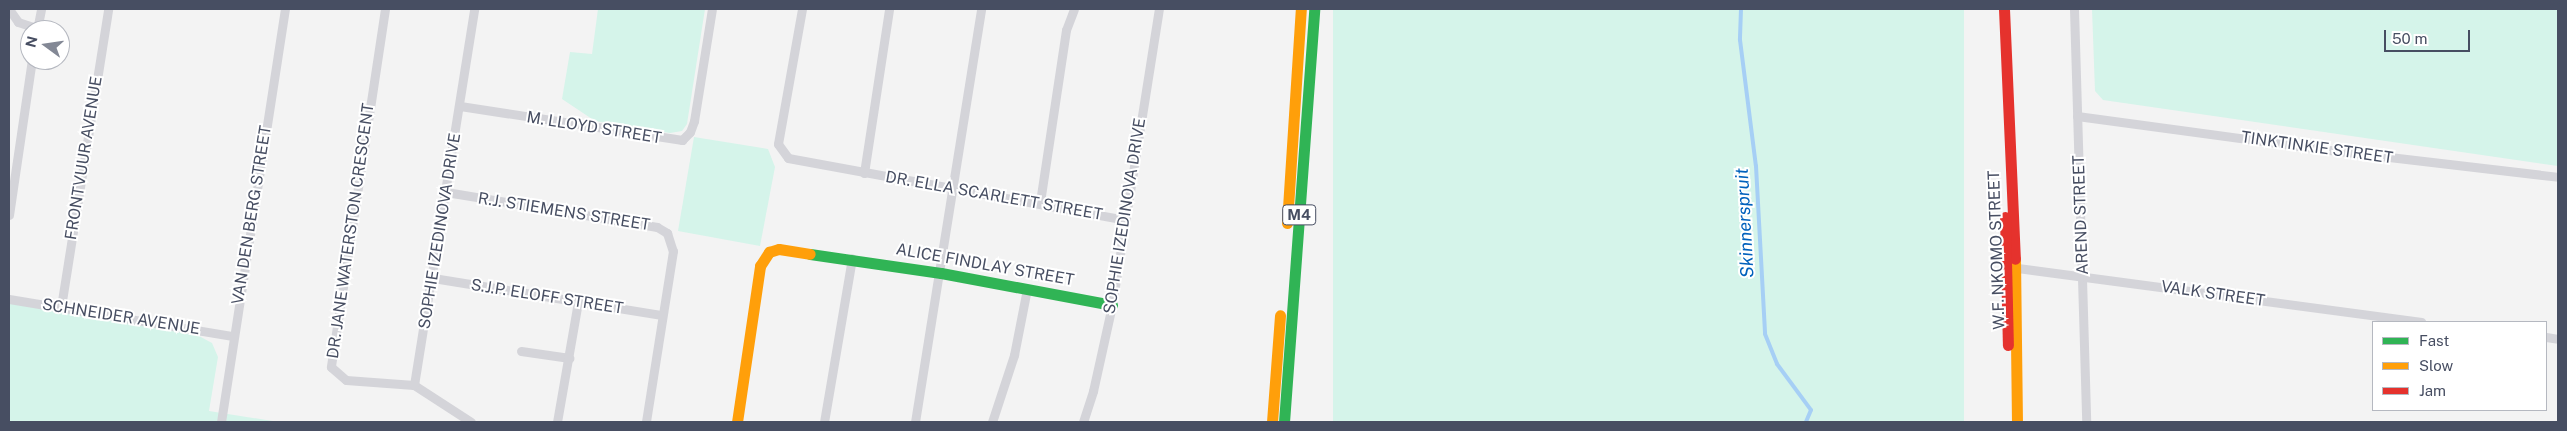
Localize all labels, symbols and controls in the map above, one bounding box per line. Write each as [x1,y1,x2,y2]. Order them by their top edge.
north arrow [20,20,70,70]
scale bar [2387,20,2473,52]
text: 50 m [2392,30,2427,47]
text: N [22,34,41,49]
street label: FRONTVUUR AVENUE [62,75,106,241]
street label: DR. JANE WATERSTON CRESCENT [324,102,378,360]
street label: M. LLOYD STREET [525,108,663,148]
street label: SOPHIE IZEDINOVA DRIVE [1100,117,1150,315]
street label: VAN DEN BERG STREET [228,124,276,306]
street label: TINKTINKIE STREET [2240,128,2394,168]
street label: SOPHIE IZEDINOVA DRIVE [415,132,465,330]
street label: AREND STREET [2069,155,2093,275]
street label: DR. ELLA SCARLETT STREET [884,167,1104,225]
water label: Skinnerspruit [1731,167,1759,279]
street label: W.F. NKOMO STREET [1985,170,2009,330]
street label: R.J. STIEMENS STREET [477,189,651,235]
road number: M4 [1282,202,1316,228]
street label: ALICE FINDLAY STREET [894,240,1076,290]
street label: S.J.P. ELOFF STREET [469,275,625,319]
street label: VALK STREET [2160,277,2266,311]
street label: SCHNEIDER AVENUE [41,295,201,339]
legend [2372,321,2547,411]
text: Fast [2419,332,2449,349]
text: Slow [2419,357,2453,374]
text: Jam [2419,382,2446,399]

